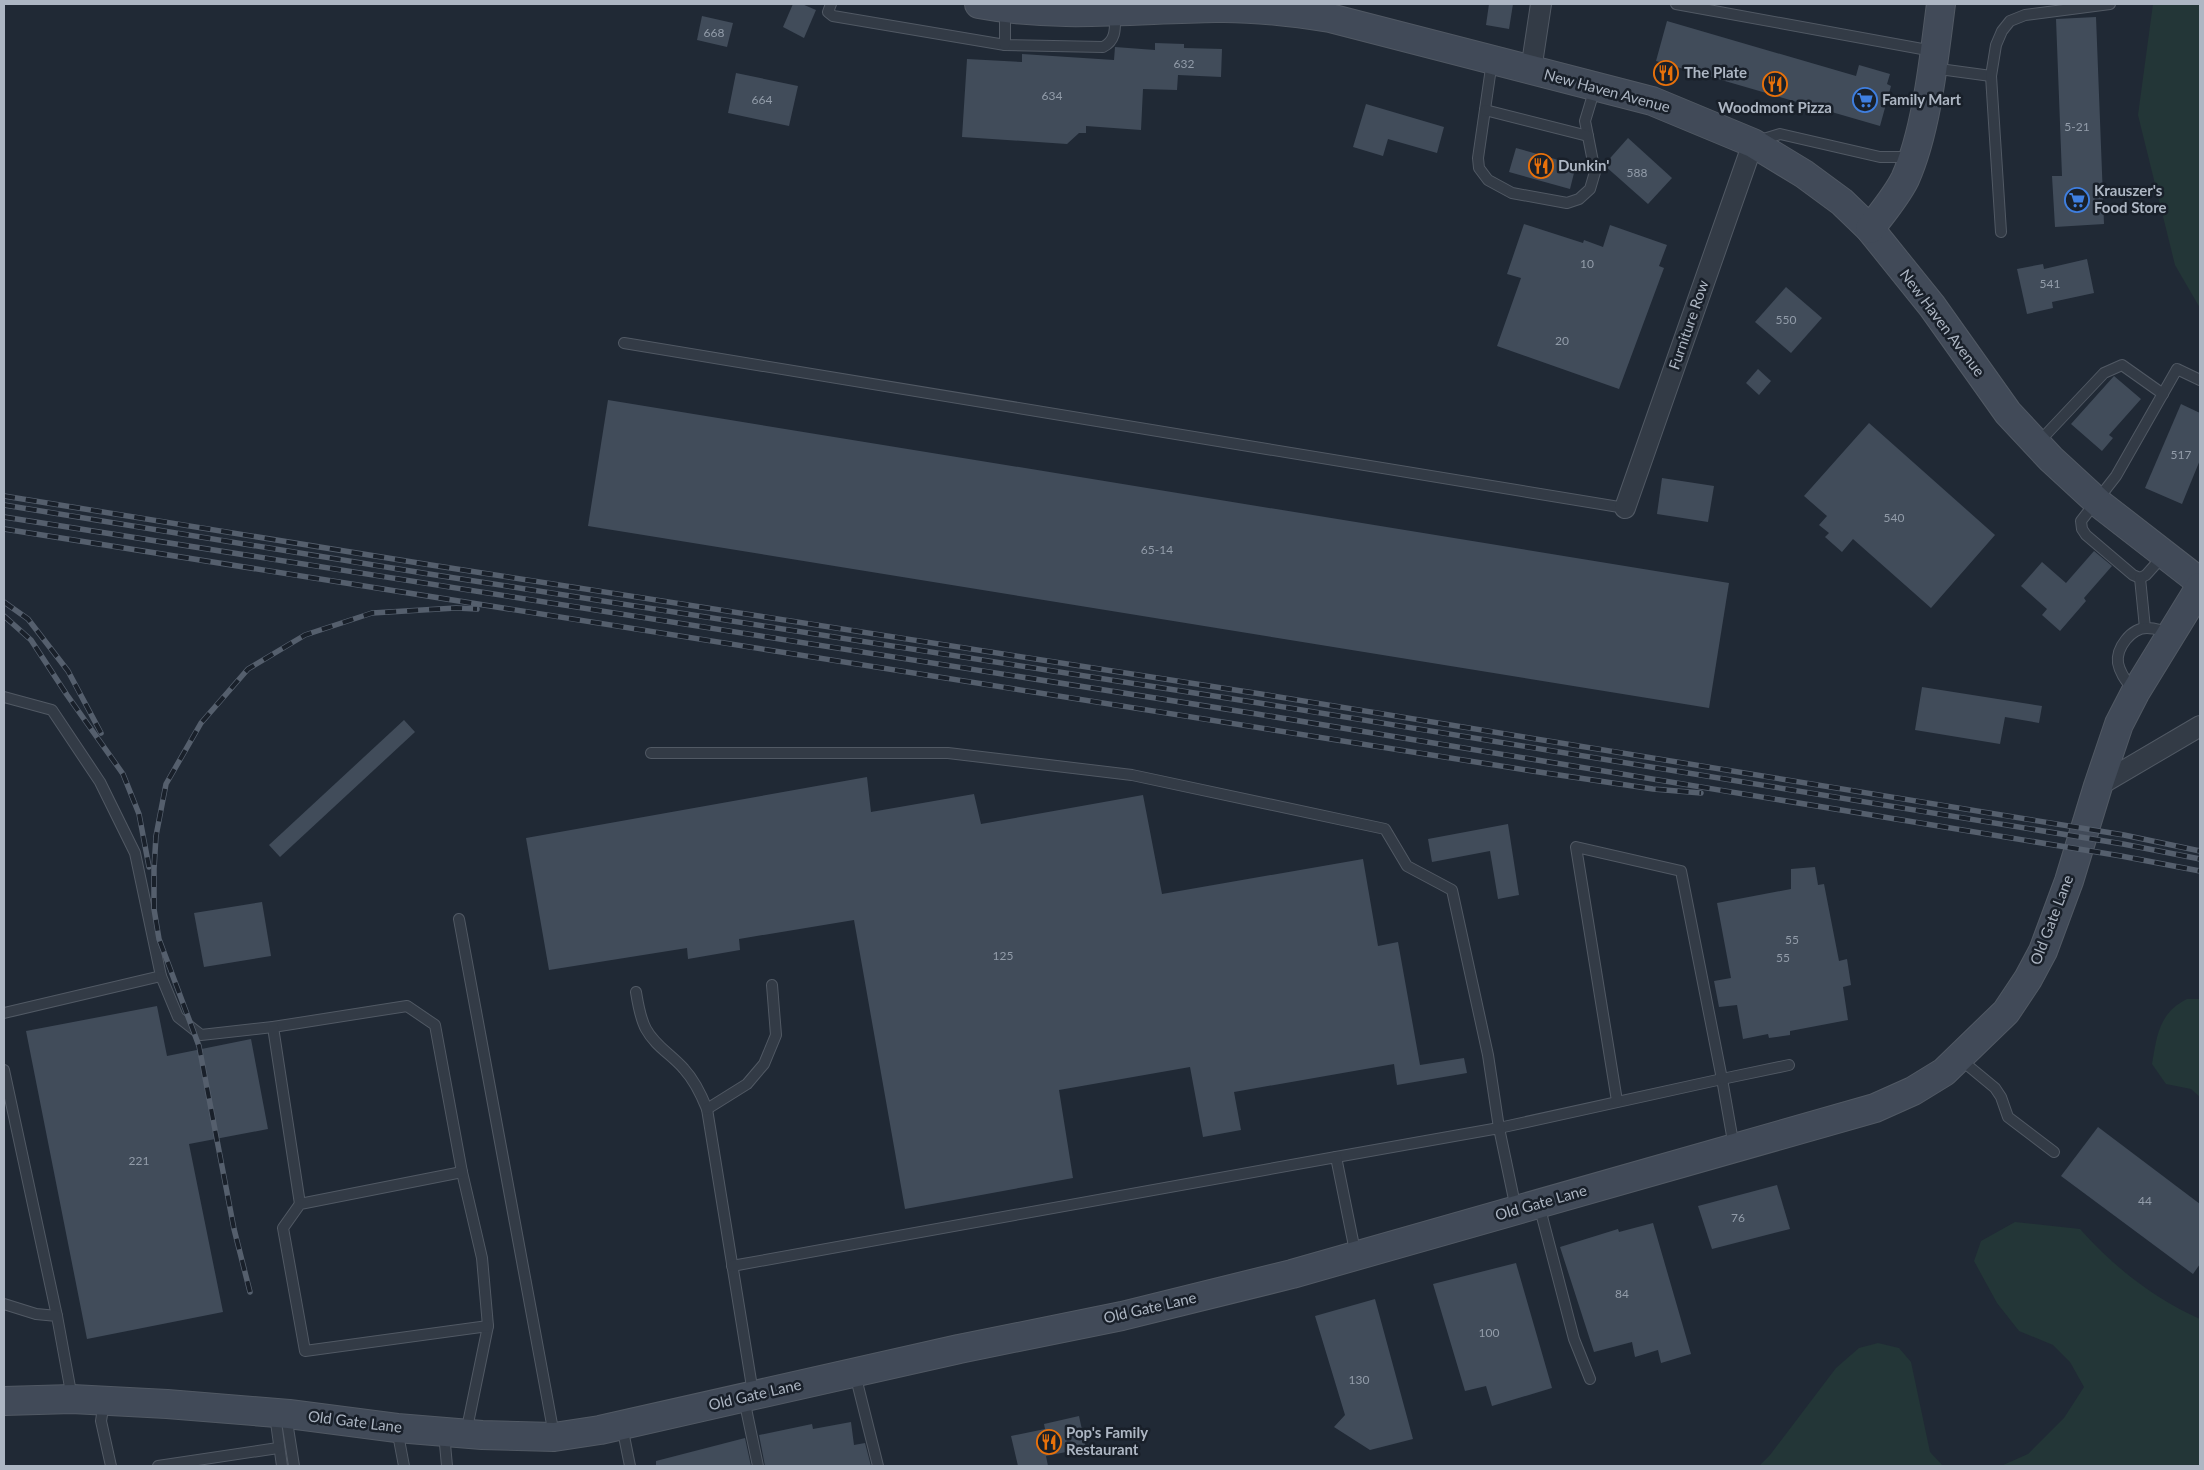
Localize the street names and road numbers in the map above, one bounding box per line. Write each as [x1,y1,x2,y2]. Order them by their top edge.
street label: New Haven Avenue [1542,65,1672,116]
street label: New Haven Avenue [1897,265,1989,380]
street label: Furniture Row [1664,277,1712,372]
street label: Old Gate Lane [2026,872,2076,967]
street label: Old Gate Lane [1493,1180,1589,1224]
street label: Old Gate Lane [1102,1288,1198,1326]
street label: Old Gate Lane [707,1375,803,1413]
street label: Old Gate Lane [307,1406,403,1436]

